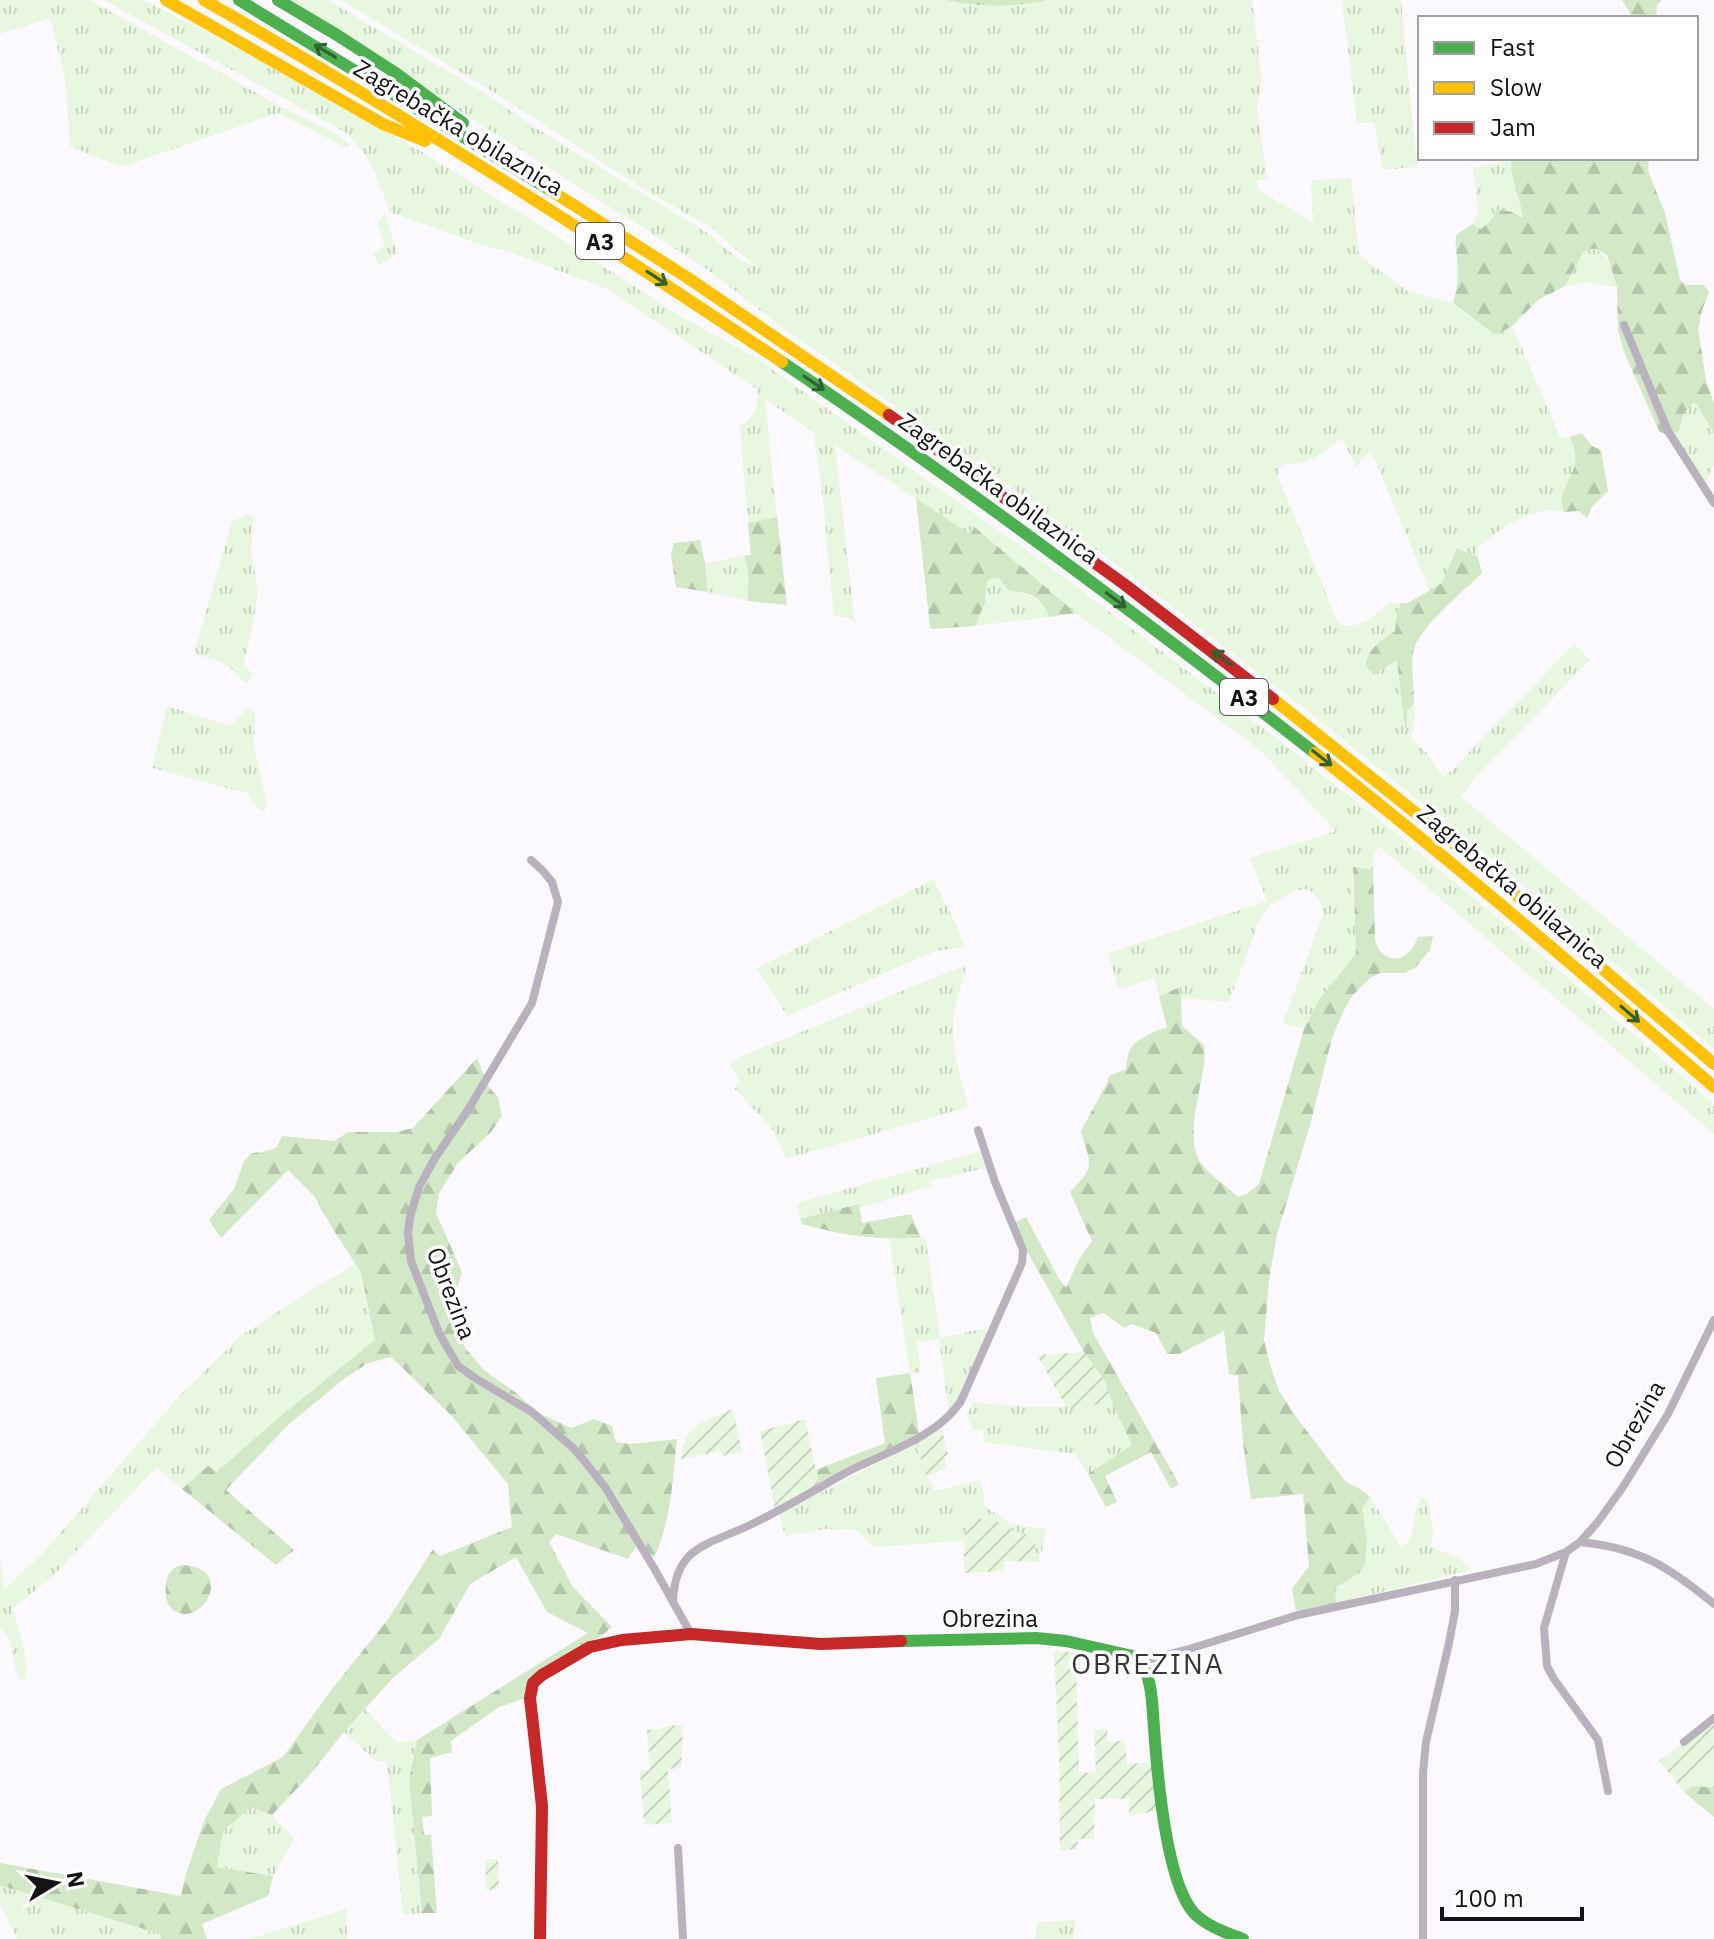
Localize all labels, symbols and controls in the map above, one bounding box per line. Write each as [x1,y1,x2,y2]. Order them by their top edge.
legend [1418,16,1698,160]
text: Fast [1490,31,1535,63]
one-way arrow [313,43,336,59]
street label: Zagrebačka obilaznica [348,52,570,202]
text: Slow [1490,71,1542,103]
text: Jam [1490,111,1536,143]
road number: A3 [576,223,624,259]
one-way arrow [645,270,667,286]
one-way arrow [802,375,825,391]
street label: Zagrebačka obilaznica [893,405,1105,571]
one-way arrow [1105,591,1127,608]
one-way arrow [1212,650,1233,667]
road number: A3 [1220,679,1268,715]
one-way arrow [1312,749,1332,767]
street label: Zagrebačka obilaznica [1411,797,1615,975]
one-way arrow [1620,1004,1640,1022]
street label: Obrezina [420,1242,484,1344]
street label: Obrezina [1596,1374,1672,1474]
street label: Obrezina [942,1602,1038,1634]
district label: OBREZINA [1071,1645,1225,1682]
north arrow [16,1843,96,1923]
text: N [61,1869,92,1890]
scale bar [1442,1871,1582,1921]
text: 100 m [1454,1882,1524,1914]

